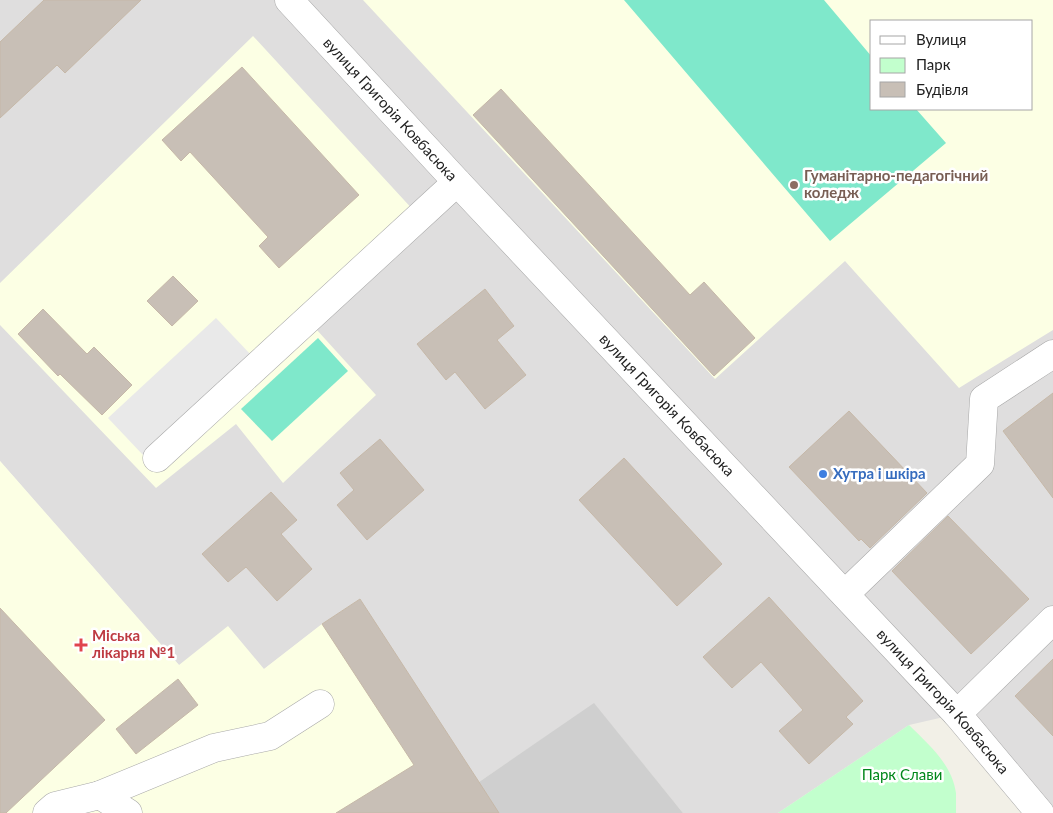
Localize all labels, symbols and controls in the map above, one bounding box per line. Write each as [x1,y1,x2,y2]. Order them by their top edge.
legend [870,20,1033,110]
text: Вулиця [916,30,966,48]
street label: вулиця Григорія Ковбасюка [320,33,461,184]
text: Парк [916,55,951,73]
text: Будівля [916,80,968,98]
place label: Гуманітарно-педагогічний коледж [804,166,988,201]
marker: Гуманітарно-педагогічний коледж [788,179,800,191]
street label: вулиця Григорія Ковбасюка [596,330,739,480]
place label: Хутра і шкіра [833,464,926,482]
marker: Хутра і шкіра [817,468,829,480]
street label: вулиця Григорія Ковбасюка [874,625,1013,777]
place label: Міська лікарня №1 [92,626,175,661]
marker: Міська лікарня №1 [74,638,88,652]
park label: Парк Слави [862,765,942,783]

